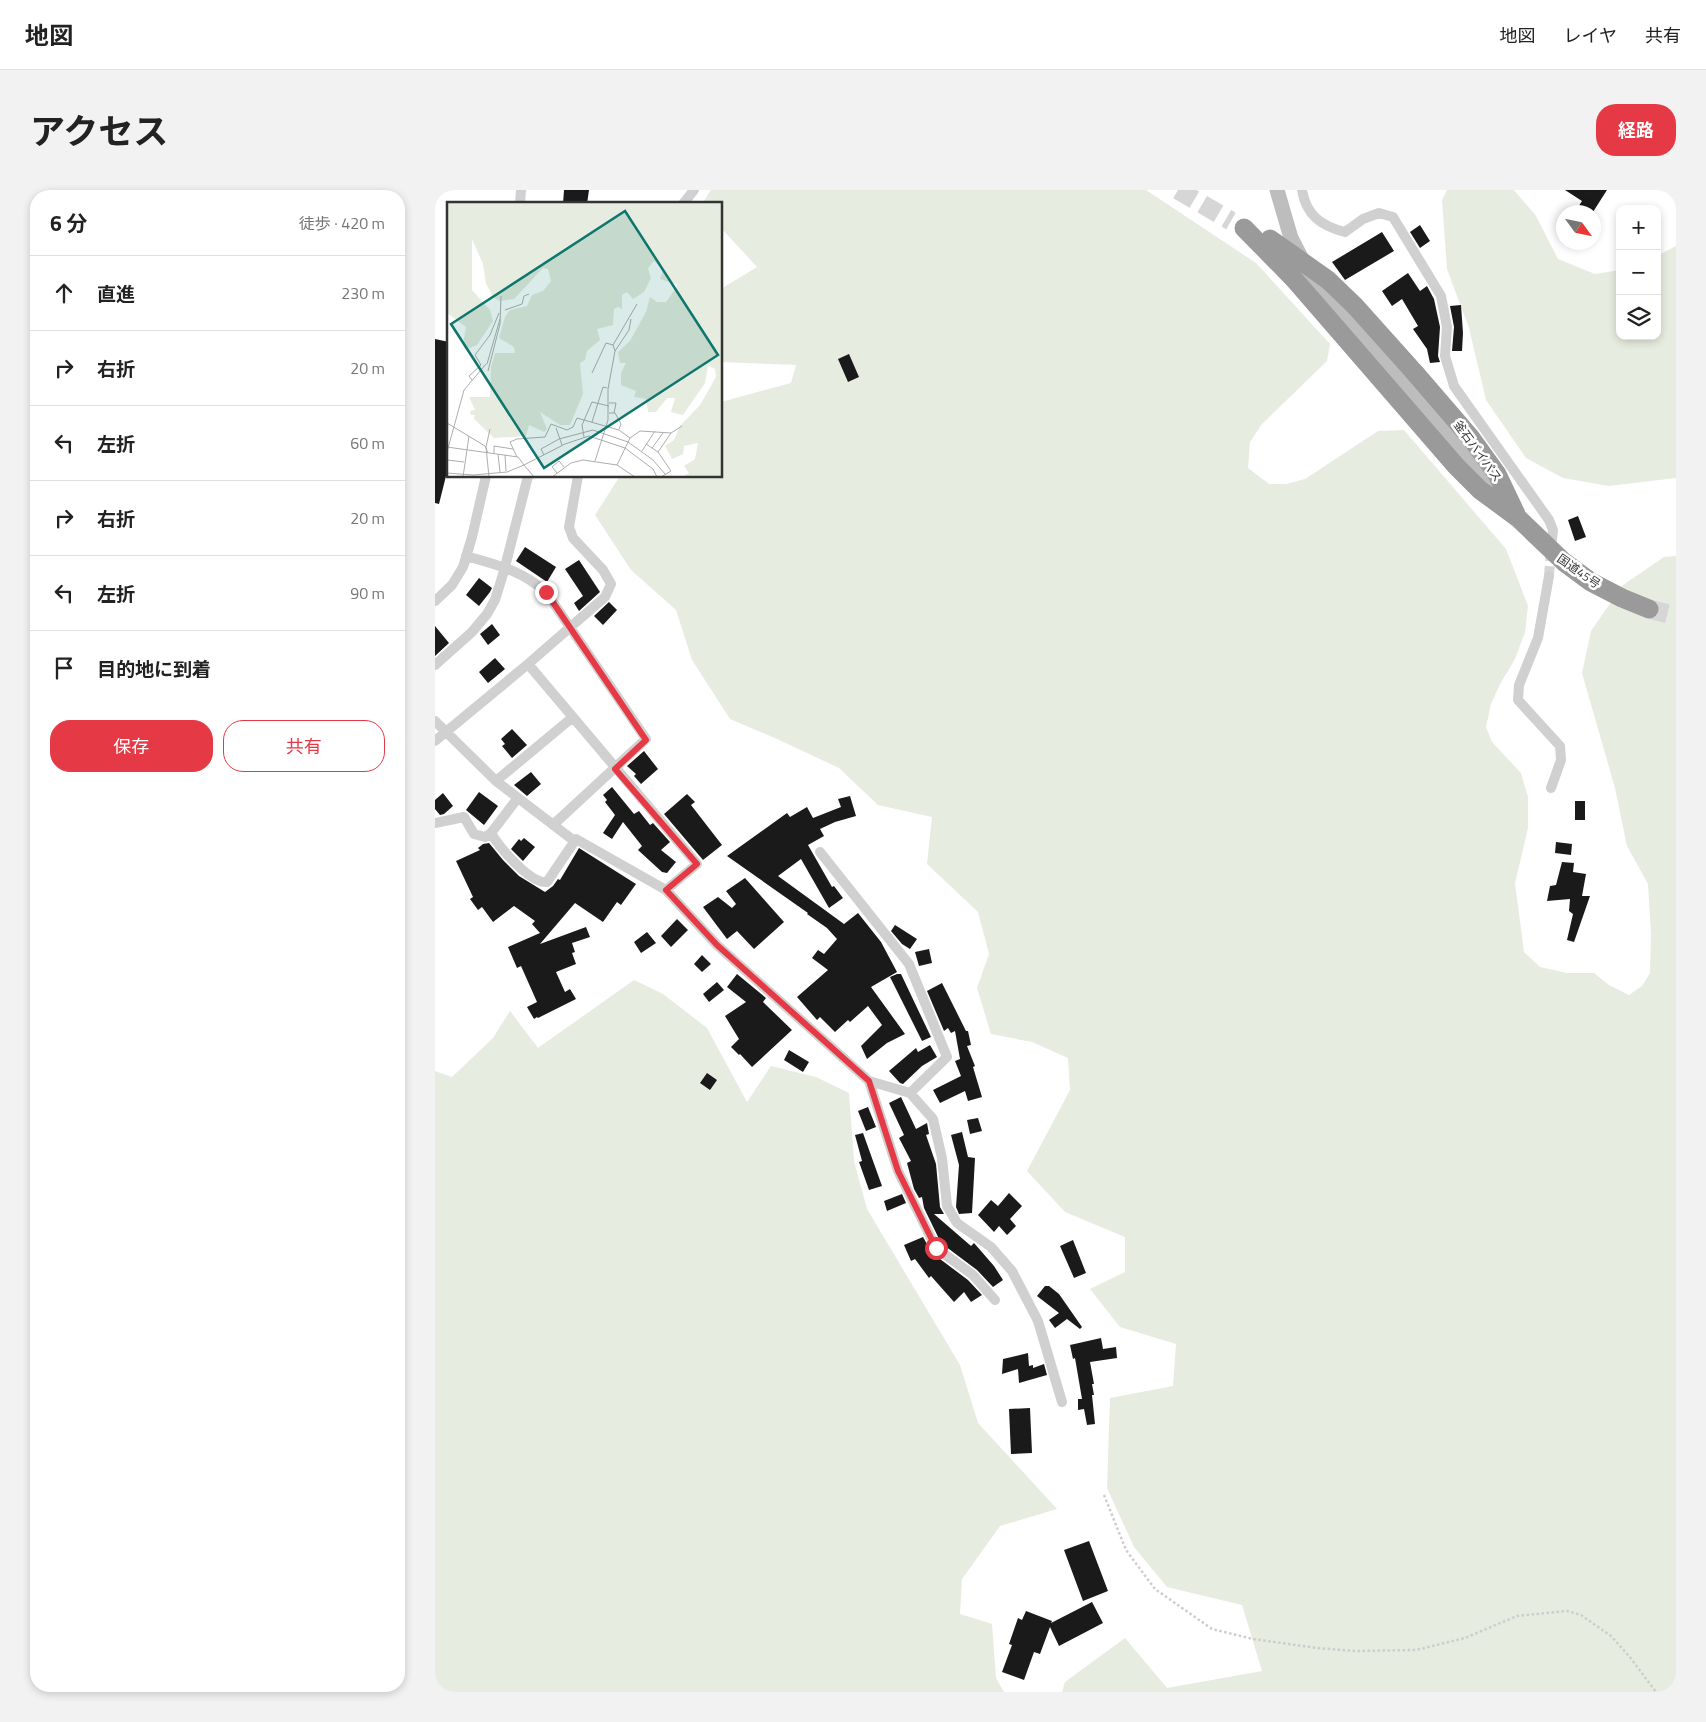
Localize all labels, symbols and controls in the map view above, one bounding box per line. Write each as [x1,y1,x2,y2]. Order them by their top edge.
text: 地図 [25,17,73,53]
text: 地図 [1500,22,1536,49]
text: レイヤ [1564,22,1617,49]
text: 共有 [1645,22,1681,49]
text: アクセス [30,104,168,158]
button: 経路 [1596,104,1676,156]
inset map [447,202,723,478]
north arrow [1556,205,1601,250]
map controls [1616,205,1661,340]
button: + [1616,205,1661,250]
text: 6 分 [50,207,87,239]
text: 徒歩 · 420 m [299,211,385,235]
button: − [1616,250,1661,295]
icon: ahead [50,279,78,307]
text: 直進 [97,279,135,308]
text: 230 m [341,281,385,305]
button: layers [1616,295,1661,340]
icon: right [50,354,78,382]
text: 右折 [97,354,135,383]
text: 20 m [350,356,385,380]
street label: 釜石バイパス [1449,416,1507,486]
icon: left [50,429,78,457]
text: 左折 [97,429,135,458]
text: 60 m [350,431,385,455]
icon: right [50,504,78,532]
text: 右折 [97,504,135,533]
text: 20 m [350,506,385,530]
street label: 国道45号 [1553,549,1605,593]
icon: left [50,579,78,607]
text: 左折 [97,579,135,608]
text: 90 m [350,581,385,605]
route end [535,581,558,604]
icon: arrive [50,654,78,682]
text: 目的地に到着 [97,654,211,683]
button: 保存 [50,720,213,772]
button: 共有 [223,720,385,772]
route start [925,1237,948,1260]

